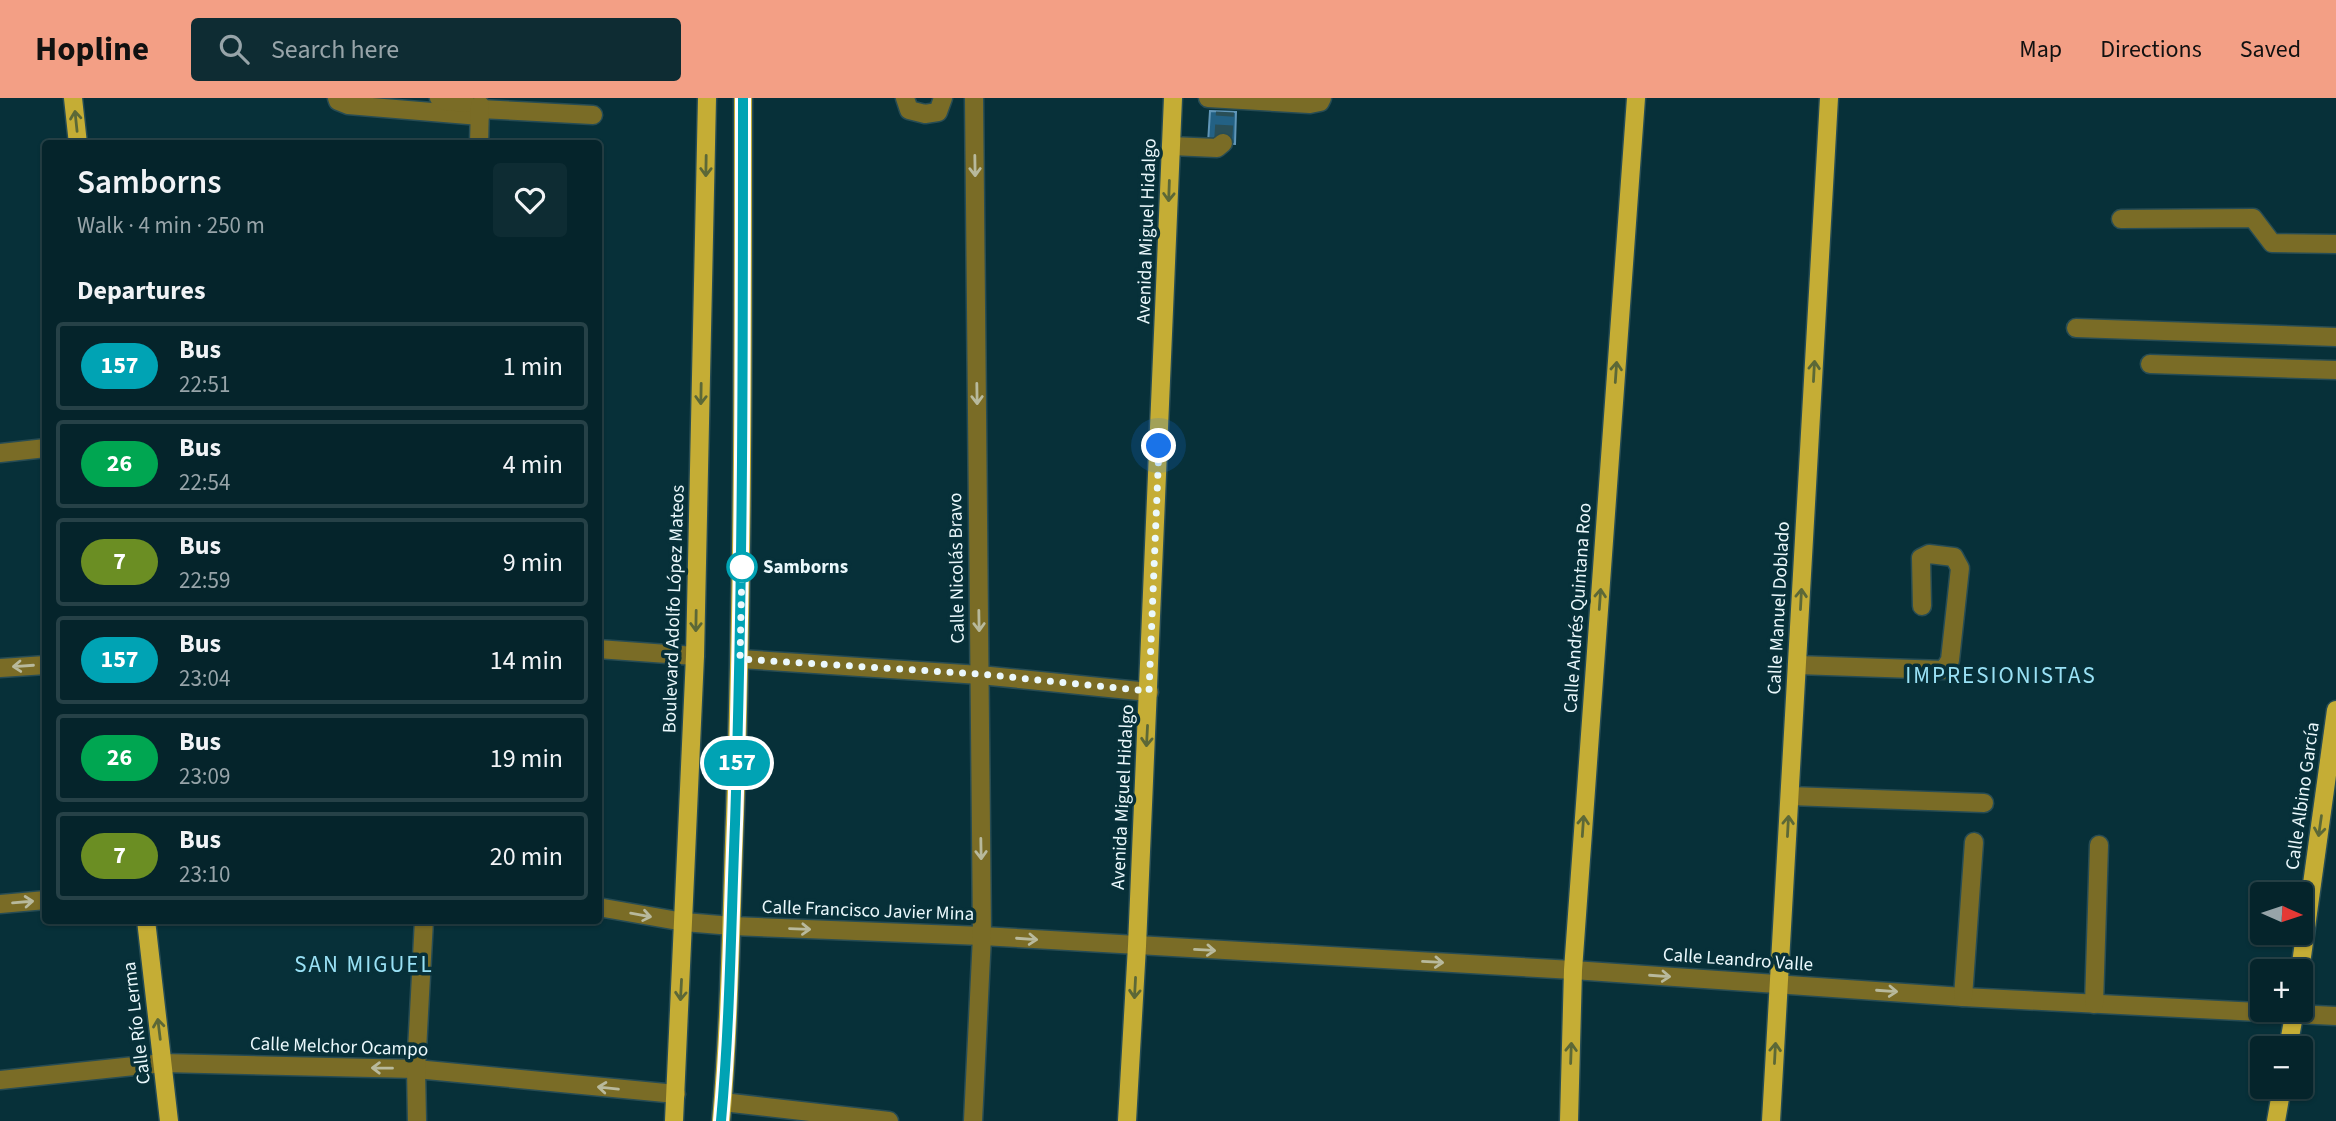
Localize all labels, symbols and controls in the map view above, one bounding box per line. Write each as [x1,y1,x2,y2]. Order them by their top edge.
search box [191,18,681,81]
text: Hopline [35,26,149,73]
icon: search [215,30,253,68]
text: Search here [271,31,399,68]
text: Map [2019,32,2062,67]
text: Directions [2100,32,2202,67]
text: Saved [2240,32,2301,67]
one-way arrow [69,110,82,133]
street label: Avenida Miguel Hidalgo [1130,138,1164,324]
one-way arrow [699,154,712,177]
one-way arrow [968,154,981,177]
text: Samborns [77,159,222,206]
button: heart [493,163,567,237]
one-way arrow [1163,179,1176,202]
text: Walk · 4 min · 250 m [77,209,265,242]
text: Departures [77,272,205,309]
text: Bus [179,331,221,368]
text: 157 [100,348,139,383]
text: 1 min [503,348,563,385]
one-way arrow [1610,361,1623,384]
one-way arrow [1808,361,1821,383]
text: 22:51 [179,368,230,401]
one-way arrow [694,382,707,405]
one-way arrow [970,382,984,405]
your location [1141,428,1176,463]
text: Bus [179,429,221,466]
text: 26 [107,446,132,481]
text: 4 min [503,446,563,483]
text: 22:54 [179,466,230,499]
street label: Boulevard Adolfo López Mateos [656,484,692,734]
street label: Calle Nicolás Bravo [942,492,972,644]
street label: Calle Andrés Quintana Roo [1557,502,1599,714]
street label: Calle Manuel Doblado [1761,521,1797,695]
text: Bus [179,527,221,564]
text: 7 [113,544,126,579]
text: 9 min [503,544,563,581]
marker: Samborns [727,552,757,582]
place label: Samborns [763,554,848,581]
text: 22:59 [179,564,230,597]
one-way arrow [1594,588,1607,611]
one-way arrow [1795,588,1808,610]
one-way arrow [689,609,702,632]
one-way arrow [972,609,986,632]
text: Bus [179,625,221,662]
text: 157 [100,642,139,677]
text: 14 min [490,642,563,679]
district label: IMPRESIONISTAS [1905,659,2097,692]
one-way arrow [12,660,35,673]
text: 23:04 [179,662,230,695]
street label: Avenida Miguel Hidalgo [1105,704,1141,890]
street label: Calle Albino García [2279,720,2327,872]
text: Bus [179,723,221,760]
one-way arrow [1140,724,1153,747]
text: 26 [107,740,132,775]
text: 19 min [490,740,563,777]
line badge: 157 [697,740,777,786]
text: 157 [718,745,756,780]
text: 23:09 [179,760,230,793]
one-way arrow [2313,814,2326,837]
one-way arrow [1577,815,1590,837]
one-way arrow [1782,815,1795,838]
text: Bus [179,821,221,858]
one-way arrow [975,837,988,860]
text: 7 [113,838,126,873]
text: 20 min [490,838,563,875]
text: 23:10 [179,858,230,891]
north arrow [2250,882,2314,945]
map controls [2250,882,2313,1099]
street label: Calle Francisco Javier Mina [761,894,975,928]
one-way arrow [11,895,34,908]
one-way arrow [629,909,652,922]
one-way arrow [788,922,811,935]
one-way arrow [1015,933,1038,946]
street label: Calle Leandro Valle [1662,941,1814,979]
one-way arrow [1194,943,1217,956]
district label: SAN MIGUEL [294,948,434,981]
one-way arrow [1421,956,1444,969]
button: + [2250,959,2313,1022]
street label: Calle Río Lerma [116,960,158,1086]
one-way arrow [1648,970,1670,983]
one-way arrow [1128,976,1141,999]
one-way arrow [674,978,687,1001]
one-way arrow [1875,985,1898,998]
one-way arrow [152,1018,165,1041]
street label: Calle Melchor Ocampo [249,1030,429,1064]
button: − [2250,1036,2313,1099]
one-way arrow [1564,1042,1577,1065]
one-way arrow [1769,1042,1782,1065]
one-way arrow [370,1062,393,1075]
one-way arrow [597,1081,620,1094]

